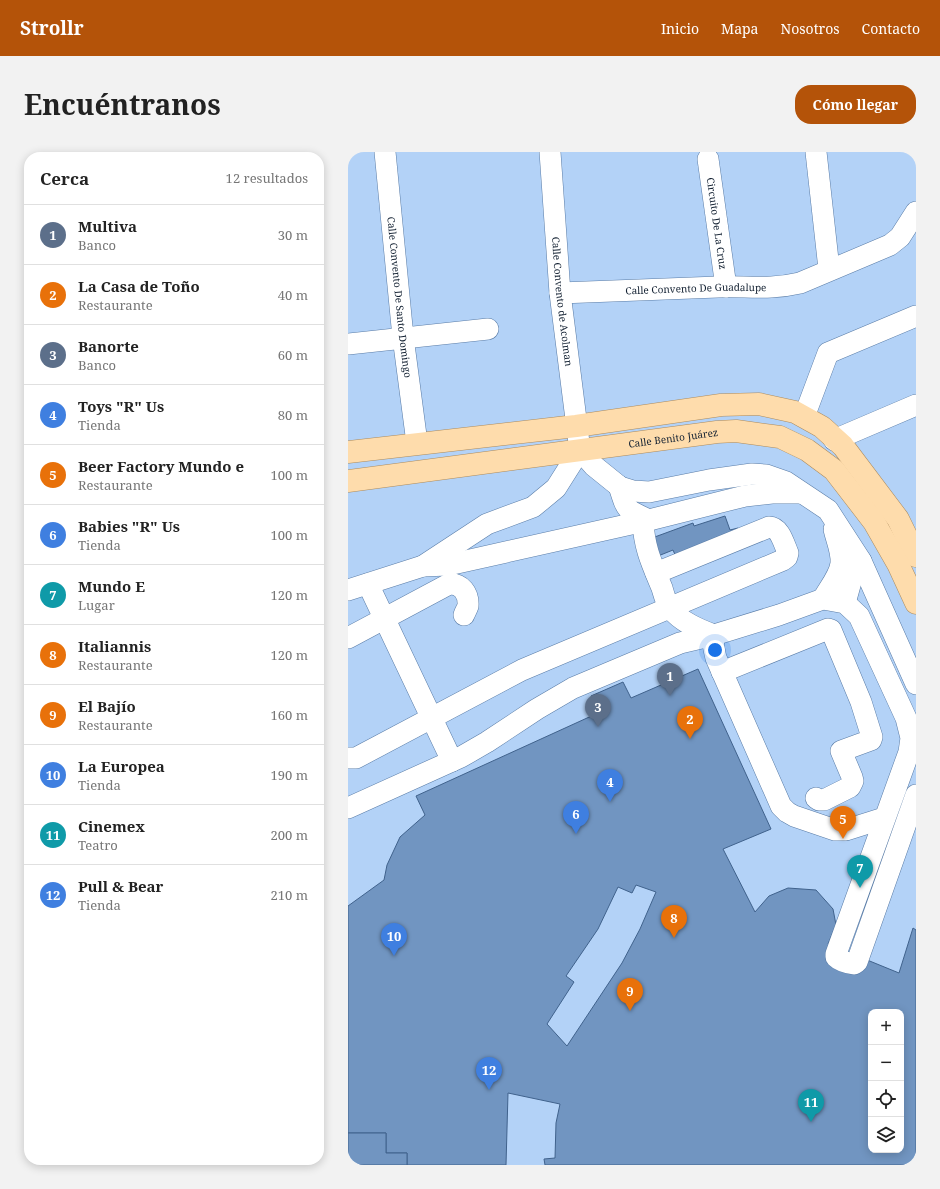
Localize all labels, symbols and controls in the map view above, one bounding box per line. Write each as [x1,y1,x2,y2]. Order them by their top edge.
text: Strollr [20,15,84,41]
text: Inicio [661,19,699,38]
text: Mapa [721,19,759,38]
text: Nosotros [781,19,840,38]
text: Contacto [862,19,920,38]
text: Encuéntranos [24,85,221,123]
button: Cómo llegar [795,85,916,124]
text: Cerca [40,167,89,190]
text: 12 resultados [226,169,308,187]
street label: Circuito De La Cruz [704,177,730,270]
text: Multiva [78,216,137,236]
street label: Calle Convento De Santo Domingo [384,216,415,379]
text: 1 [49,226,57,244]
text: 30 m [278,226,308,244]
text: Banco [78,236,116,254]
street label: Calle Convento de Acolman [549,236,576,368]
text: La Casa de Toño [78,276,200,296]
street label: Calle Convento De Guadalupe [625,280,766,297]
text: 2 [49,286,57,304]
text: 40 m [278,286,308,304]
text: Restaurante [78,296,153,314]
text: Banorte [78,336,139,356]
text: 3 [49,346,57,364]
text: 60 m [278,346,308,364]
text: Banco [78,356,116,374]
text: Toys "R" Us [78,396,164,416]
text: 4 [49,406,57,424]
text: 80 m [278,406,308,424]
text: Tienda [78,416,121,434]
street label: Calle Benito Juárez [627,425,719,451]
text: Beer Factory Mundo e [78,456,244,476]
text: 5 [49,466,57,484]
text: 100 m [271,466,308,484]
text: Restaurante [78,476,153,494]
text: Babies "R" Us [78,516,180,536]
text: 6 [49,526,57,544]
text: 100 m [271,526,308,544]
text: Tienda [78,536,121,554]
text: Mundo E [78,576,145,596]
text: 7 [49,586,57,604]
text: 120 m [271,586,308,604]
text: Lugar [78,596,115,614]
text: Italiannis [78,636,151,656]
your location [705,640,725,660]
text: 8 [49,646,57,664]
text: 120 m [271,646,308,664]
text: Restaurante [78,656,153,674]
pin: 1 [657,663,683,696]
pin: 3 [585,694,611,727]
text: El Bajío [78,696,136,716]
text: 9 [49,706,57,724]
text: 160 m [271,706,308,724]
pin: 2 [677,706,703,739]
text: Restaurante [78,716,153,734]
text: La Europea [78,756,165,776]
text: 10 [46,766,60,784]
text: 190 m [271,766,308,784]
pin: 4 [597,769,623,802]
text: Tienda [78,776,121,794]
pin: 6 [563,801,589,834]
pin: 5 [830,806,856,839]
text: Cinemex [78,816,145,836]
text: 11 [46,826,60,844]
text: 200 m [271,826,308,844]
text: Teatro [78,836,118,854]
pin: 7 [847,855,873,888]
text: Pull & Bear [78,876,163,896]
text: 12 [46,886,60,904]
text: 210 m [271,886,308,904]
text: Tienda [78,896,121,914]
pin: 8 [661,905,687,938]
pin: 10 [381,923,407,956]
pin: 9 [617,978,643,1011]
map controls [868,1009,904,1153]
button: + [868,1009,904,1045]
button: − [868,1045,904,1081]
pin: 12 [476,1057,502,1090]
button: locate [868,1081,904,1117]
pin: 11 [798,1089,824,1122]
button: layers [868,1117,904,1153]

